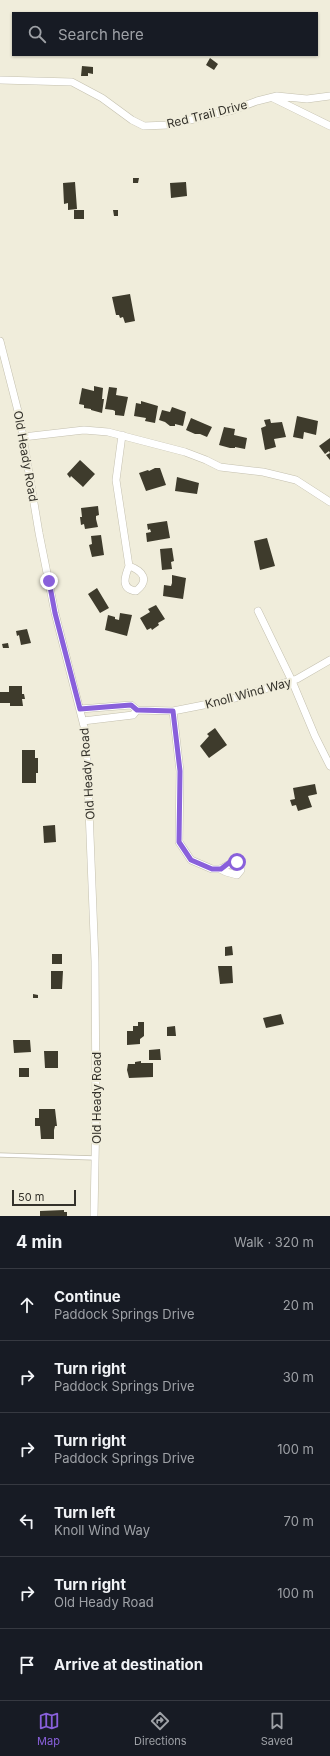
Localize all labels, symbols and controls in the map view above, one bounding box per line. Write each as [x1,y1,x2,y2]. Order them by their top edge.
search box [12,12,318,56]
icon: search [26,23,48,45]
text: Search here [58,25,144,44]
street label: Red Trail Drive [165,97,249,131]
street label: Old Heady Road [11,409,41,503]
route end [40,572,58,590]
street label: Knoll Wind Way [203,674,293,712]
street label: Old Heady Road [76,728,98,820]
route start [228,853,246,871]
street label: Old Heady Road [89,1052,104,1144]
scale bar [12,1188,76,1207]
text: 50 m [18,1190,44,1204]
text: 4 min [16,1232,62,1252]
text: Walk · 320 m [234,1234,314,1250]
text: Continue [54,1287,121,1306]
icon: ahead [16,1294,38,1316]
text: 20 m [283,1297,314,1313]
text: Paddock Springs Drive [54,1306,195,1322]
text: Turn right [54,1359,126,1378]
icon: right [16,1366,38,1388]
text: 30 m [283,1369,314,1385]
text: Paddock Springs Drive [54,1378,195,1394]
text: Turn right [54,1431,126,1450]
icon: right [16,1438,38,1460]
text: 100 m [277,1441,314,1457]
text: Paddock Springs Drive [54,1450,195,1466]
text: Turn left [54,1503,115,1522]
icon: left [16,1510,38,1532]
text: 70 m [284,1513,314,1529]
text: Knoll Wind Way [54,1522,150,1538]
text: Turn right [54,1575,126,1594]
icon: right [16,1582,38,1604]
text: 100 m [277,1585,314,1601]
text: Old Heady Road [54,1594,154,1610]
icon: arrive [16,1654,38,1676]
text: Arrive at destination [54,1655,203,1674]
tab: Map [37,1710,60,1748]
tab: Directions [134,1710,187,1748]
tab: Saved [261,1710,293,1748]

